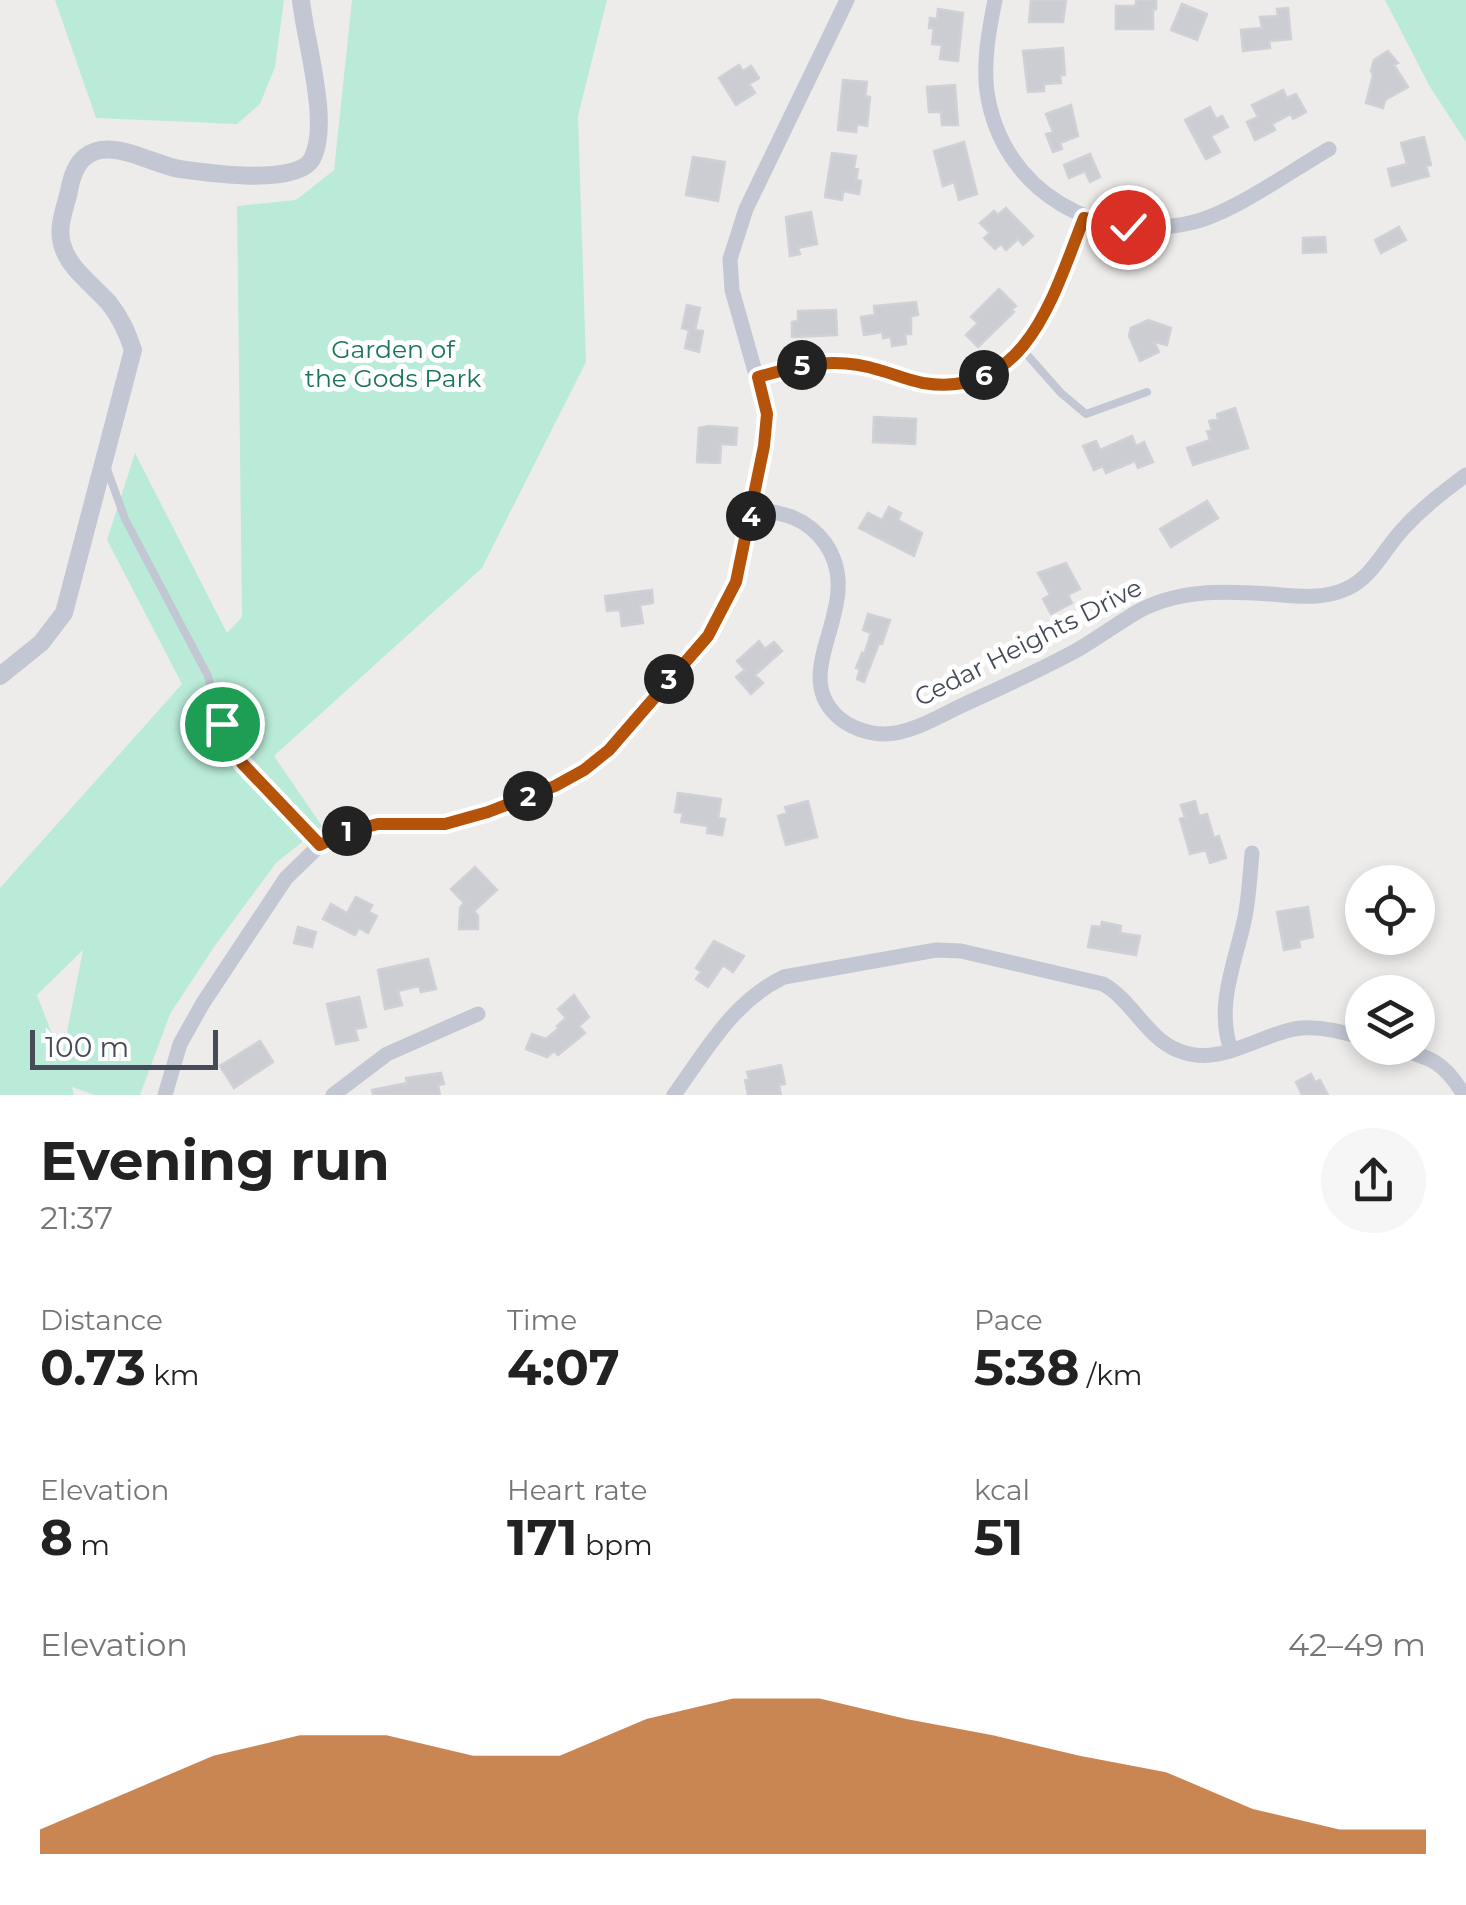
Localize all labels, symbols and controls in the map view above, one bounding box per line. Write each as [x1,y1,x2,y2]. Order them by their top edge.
pin [1086,185,1171,270]
icon: check [1101,200,1156,255]
park label: Garden of the Gods Park [305,334,481,393]
pin: 5 [777,340,827,390]
text: 5 [794,348,810,382]
pin: 6 [959,350,1009,400]
text: 6 [975,358,993,392]
pin: 4 [726,491,776,541]
text: 4 [741,499,761,533]
street label: Cedar Heights Drive [909,572,1147,712]
pin: 3 [644,654,694,704]
text: 3 [661,662,677,696]
pin [180,682,265,767]
icon: arrive [195,697,250,752]
pin: 2 [503,771,553,821]
text: 2 [520,779,536,813]
pin: 1 [322,806,372,856]
text: 1 [342,814,352,848]
map controls [1345,865,1435,1065]
button: locate [1345,865,1435,955]
button: layers [1345,975,1435,1065]
scale bar [30,1025,218,1070]
text: 100 m [45,1030,129,1064]
text: Evening run [40,1127,390,1194]
button: share [1321,1128,1426,1233]
text: 21:37 [40,1198,113,1237]
text: Distance [40,1303,163,1337]
text: Time [507,1303,577,1337]
text: Pace [974,1303,1043,1337]
text: 0.73 [40,1337,146,1398]
text: 4:07 [507,1337,620,1398]
text: 5:38 [974,1337,1079,1398]
text: km [146,1358,199,1392]
text: /km [1079,1358,1143,1392]
text: Elevation [40,1473,169,1507]
text: Heart rate [507,1473,648,1507]
text: kcal [974,1473,1030,1507]
text: 8 [40,1507,73,1568]
text: 171 [507,1507,578,1568]
text: 51 [974,1507,1023,1568]
text: m [73,1528,110,1562]
text: bpm [578,1528,653,1562]
text: Elevation [40,1625,188,1664]
text: 42–49 m [1288,1625,1426,1664]

